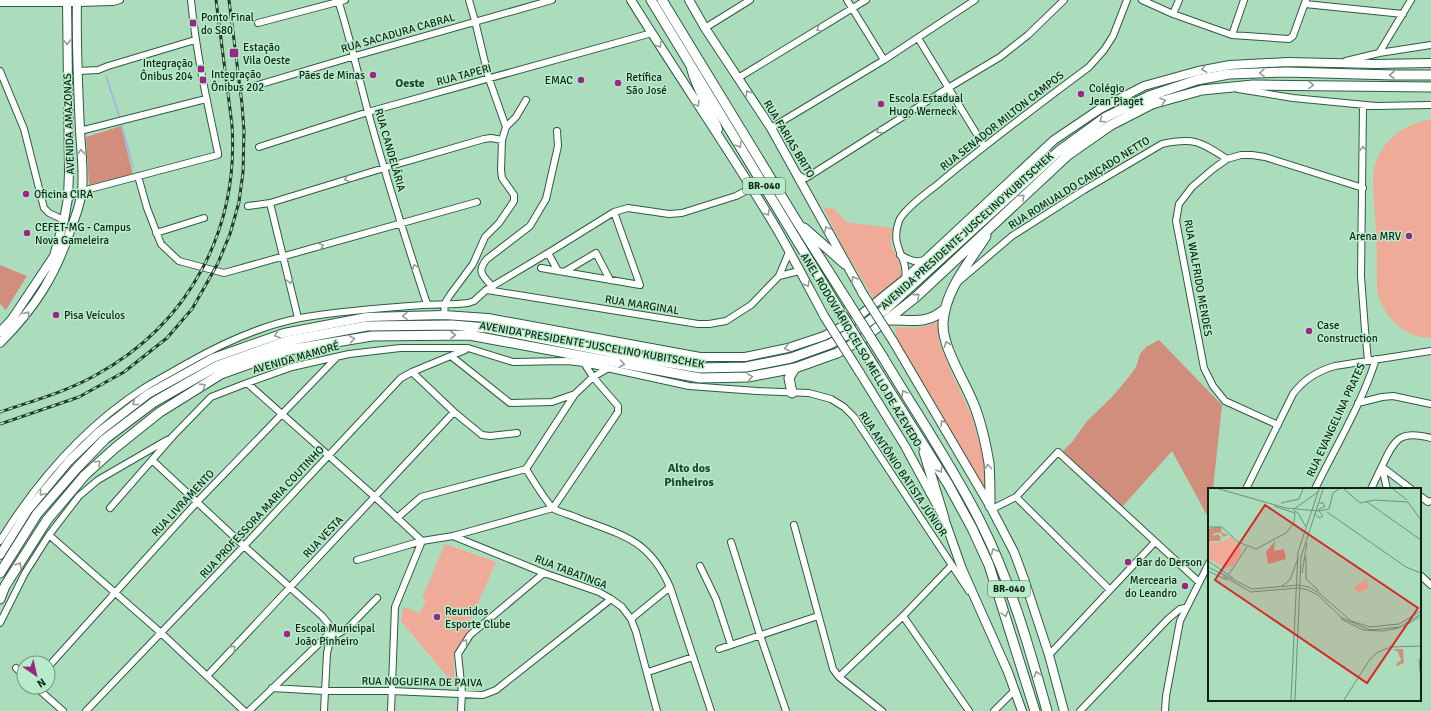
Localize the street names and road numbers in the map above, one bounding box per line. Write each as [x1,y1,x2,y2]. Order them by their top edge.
street label: RUA SACADURA CABRAL [339,10,457,56]
street label: RUA TAPERI [435,61,493,89]
street label: RUA SENADOR MILTON CAMPOS [938,69,1066,173]
street label: AVENIDA AMAZONAS [61,73,77,175]
street label: RUA FARIAS BRITO [761,98,817,180]
street label: RUA CANDELÁRIA [372,107,409,193]
street label: RUA ROMUALDO CANÇADO NETTO [1006,134,1152,232]
street label: AVENIDA PRESIDENTE JUSCELINO KUBITSCHEK [878,150,1056,312]
road number: BR-040 [743,178,785,194]
street label: RUA WALFRIDO MENDES [1181,218,1215,338]
street label: ANEL RODOVIÁRIO CELSO MELLO DE AZEVEDO [798,250,925,449]
street label: RUA MARGINAL [604,293,680,317]
street label: AVENIDA PRESIDENTE JUSCELINO KUBITSCHEK [479,319,706,371]
street label: AVENIDA MAMORÉ [251,338,341,377]
street label: RUA EVANGELINA PRATES [1304,361,1368,479]
street label: RUA ANTÔNIO BATISTA JÚNIOR [856,409,951,539]
street label: RUA PROFESSORA MARIA COUTINHO [197,443,327,581]
street label: RUA LIVRAMENTO [149,467,217,539]
street label: RUA VESTA [300,513,346,561]
street label: RUA TABATINGA [533,552,609,592]
road number: BR-040 [988,581,1030,597]
street label: RUA NOGUEIRA DE PAIVA [361,674,483,690]

